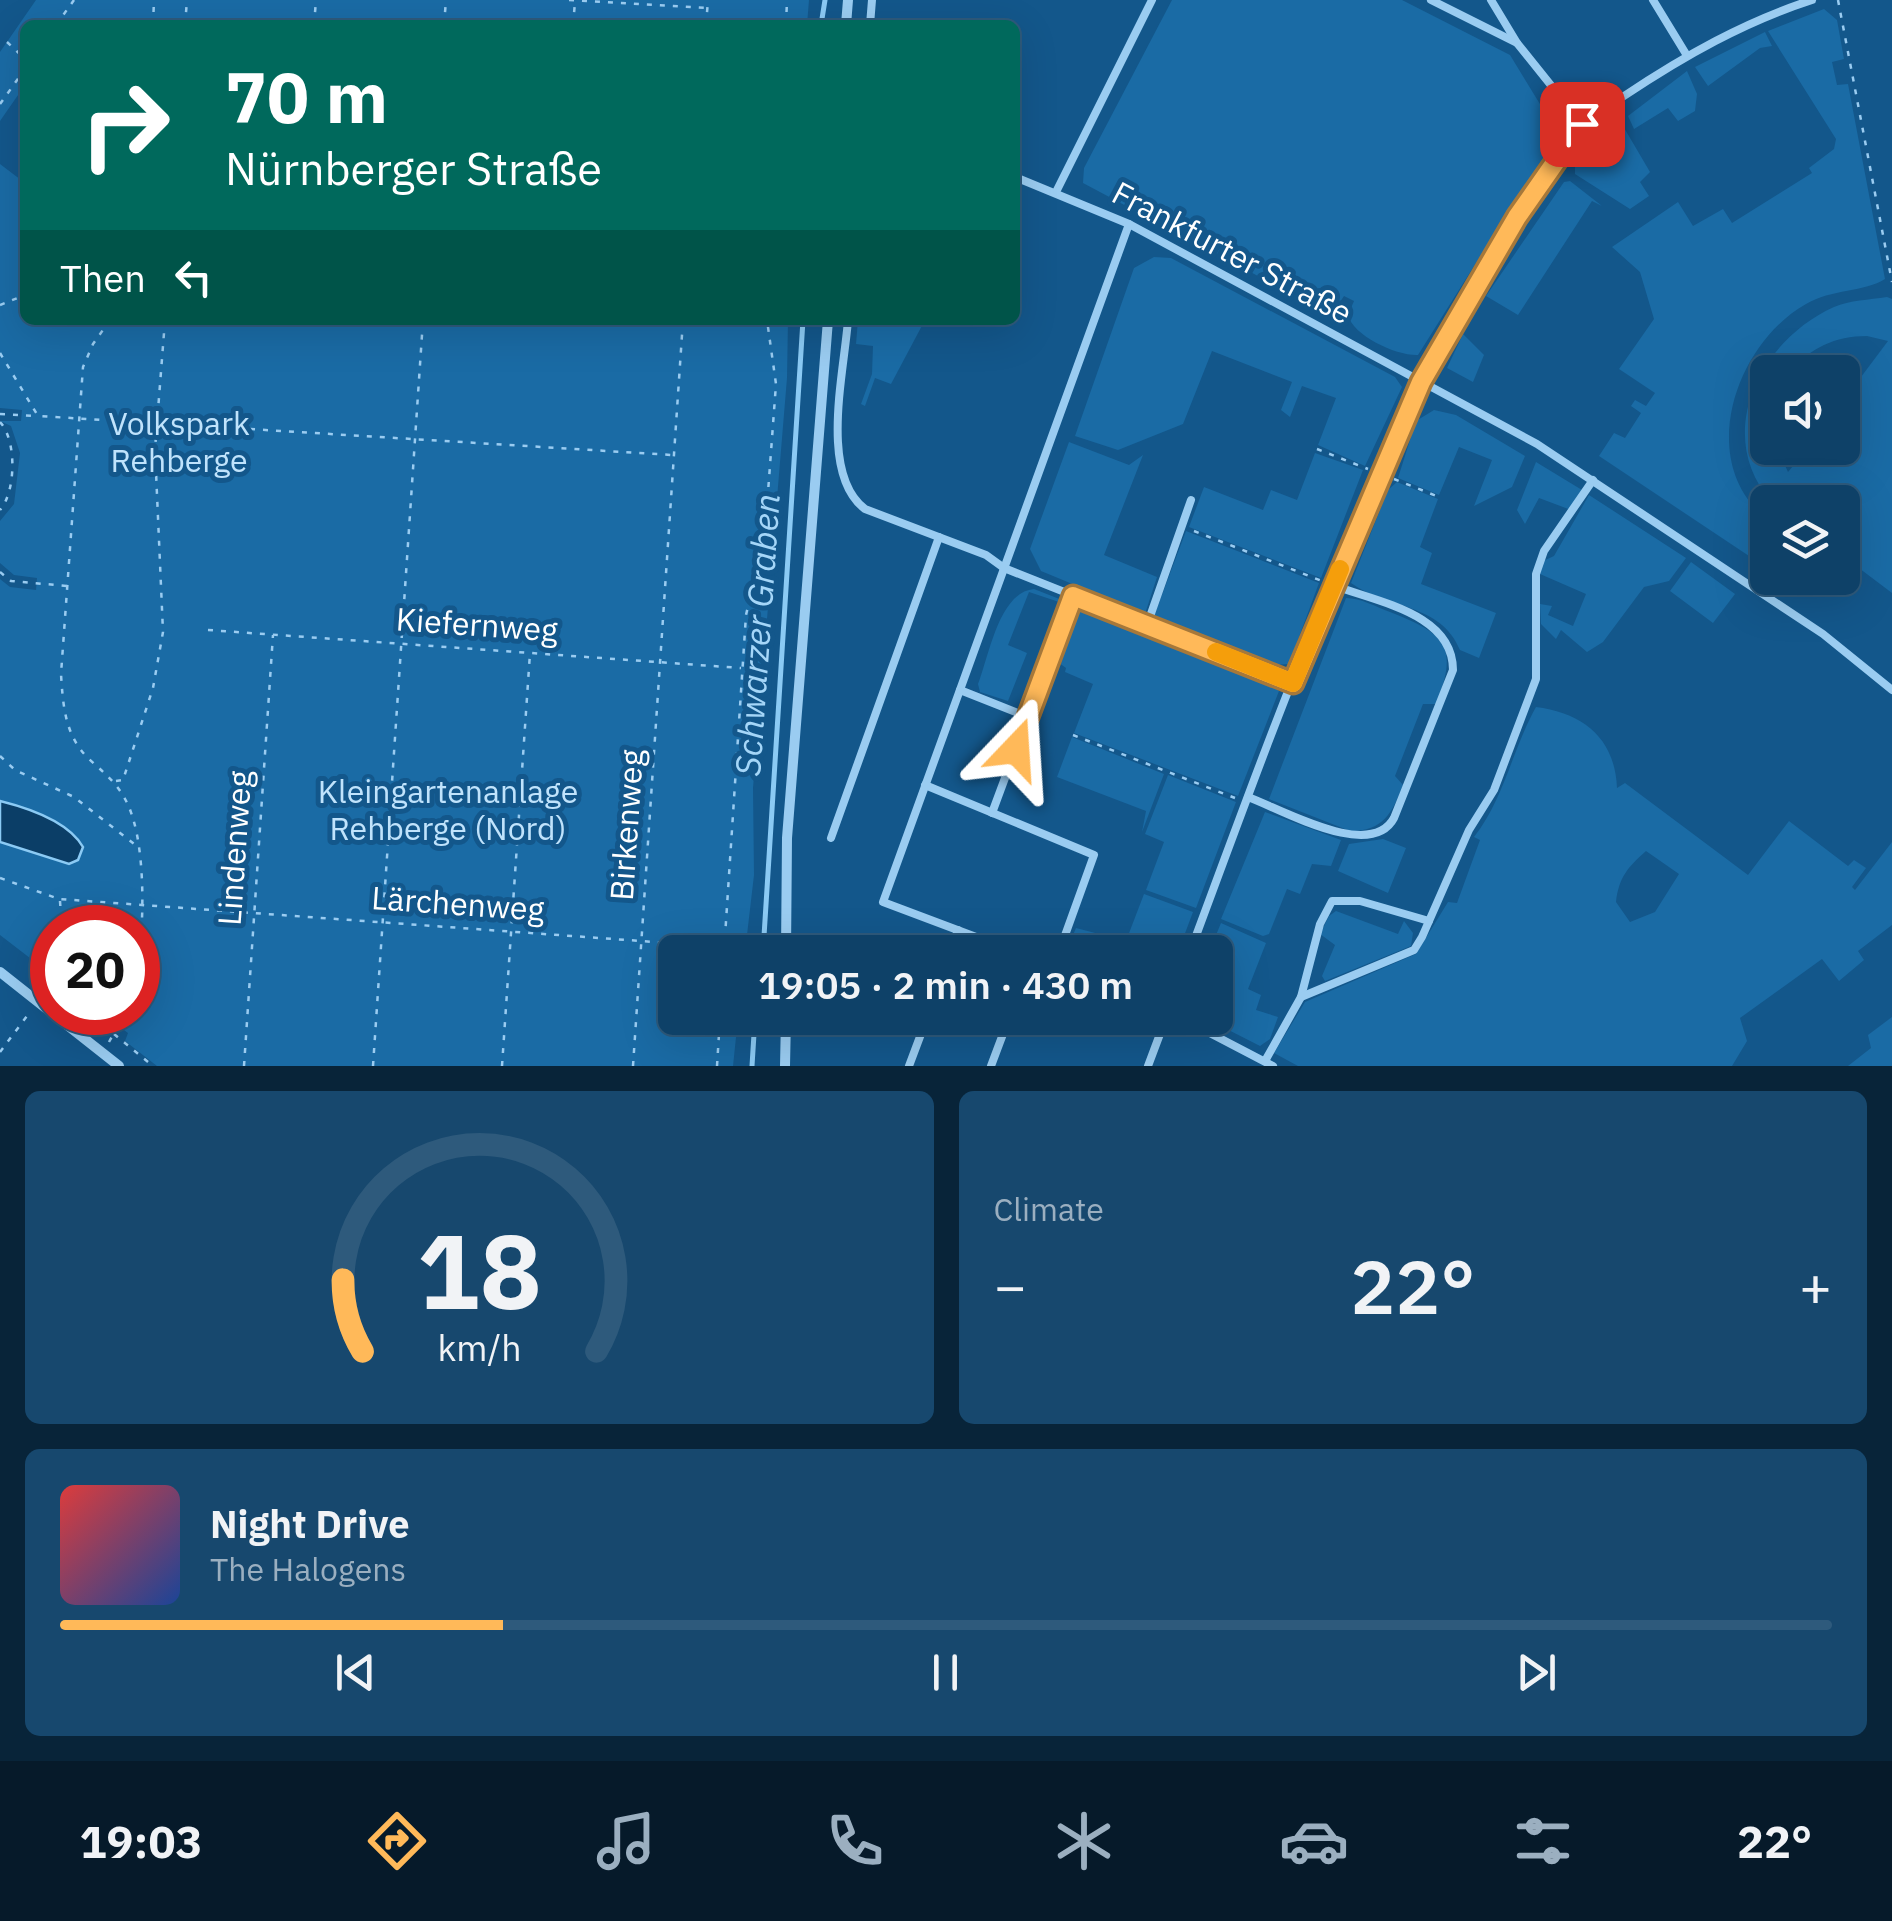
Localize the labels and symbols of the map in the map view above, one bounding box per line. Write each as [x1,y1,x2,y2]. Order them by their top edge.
pin [1540,82,1625,167]
street label: Frankfurter Straße [1105,171,1360,333]
park label: Volkspark Rehberge [108,402,250,481]
water label: Schwarzer Graben [724,492,790,778]
street label: Kiefernweg [395,597,560,651]
position arrow [964,697,1068,801]
street label: Birkenweg [600,748,652,902]
street label: Lindenweg [208,769,260,927]
park label: Kleingartenanlage Rehberge (Nord) [318,770,578,849]
street label: Lärchenweg [370,876,546,930]
speed limit sign: 20 [30,905,160,1035]

